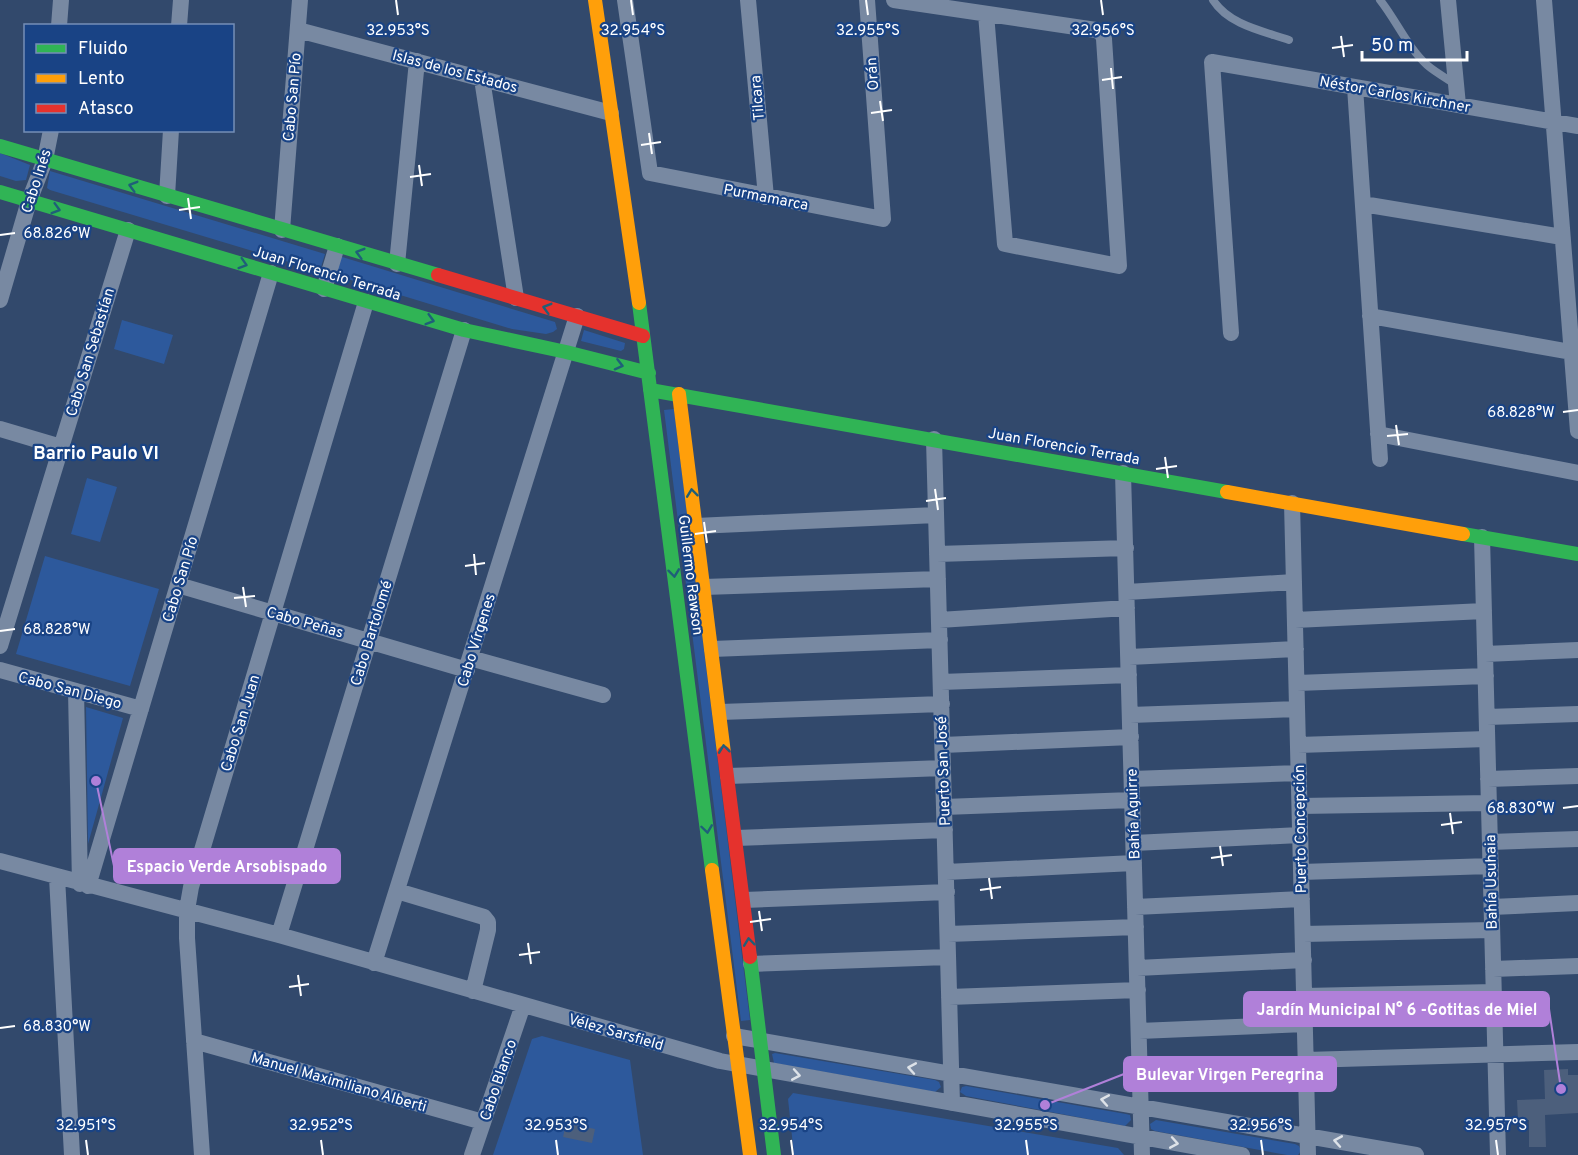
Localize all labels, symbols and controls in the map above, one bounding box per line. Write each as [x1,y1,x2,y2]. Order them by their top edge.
text: 32.953°S [366,22,430,41]
text: 32.954°S [601,22,665,41]
text: 32.955°S [836,22,900,41]
text: 32.956°S [1071,22,1135,41]
legend [24,24,234,132]
scale bar [1362,24,1467,62]
text: 50 m [1371,35,1413,58]
text: Fluido [78,38,128,61]
street label: Islas de los Estados [390,47,519,98]
street label: Cabo San Pío [280,52,307,142]
street label: Orán [863,57,884,91]
text: Lento [78,68,124,91]
street label: Néstor Carlos Kirchner [1318,73,1472,118]
street label: Tilcara [747,74,770,121]
text: Atasco [78,98,134,121]
street label: Cabo Inés [18,147,57,216]
one-way arrow [128,180,138,193]
street label: Purmamarca [722,181,810,216]
one-way arrow [50,202,61,214]
text: 68.826°W [23,225,91,244]
street label: Juan Florencio Terrada [250,243,403,306]
one-way arrow [355,248,366,260]
one-way arrow [237,257,248,269]
street label: Cabo San Sebastían [63,286,120,419]
one-way arrow [542,302,552,315]
one-way arrow [424,313,435,325]
one-way arrow [614,358,624,371]
text: 68.828°W [1487,404,1555,423]
street label: Juan Florencio Terrada [986,425,1141,470]
district label: Barrio Paulo VI [33,443,159,466]
one-way arrow [686,488,699,497]
street label: Guillermo Rawson [673,514,706,636]
street label: Cabo San Pío [159,534,204,625]
one-way arrow [667,568,680,577]
street label: Cabo Bartolomé [347,578,398,689]
street label: Cabo Vírgenes [454,591,501,690]
street label: Cabo Peñas [264,603,345,643]
text: 68.828°W [23,621,91,640]
street label: Cabo San Diego [16,669,123,714]
street label: Cabo San Juan [218,673,265,774]
street label: Puerto San José [933,716,956,826]
one-way arrow [719,744,731,753]
street label: Puerto Concepción [1291,764,1312,893]
street label: Bahía Aguirre [1123,768,1146,860]
text: 68.830°W [1487,800,1555,819]
one-way arrow [700,824,712,833]
street label: Bahía Usuhaia [1482,834,1503,930]
callout: Espacio Verde Arsobispado [114,849,340,883]
text: Espacio Verde Arsobispado [127,858,327,878]
one-way arrow [743,938,755,947]
callout: Jardín Municipal N° 6 -Gotitas de Miel [1244,992,1549,1026]
text: Jardín Municipal N° 6 -Gotitas de Miel [1256,1001,1538,1021]
street label: Vélez Sarsfield [566,1011,665,1056]
text: 68.830°W [23,1018,91,1037]
street label: Cabo Blanco [477,1037,522,1124]
street label: Manuel Maximiliano Alberti [249,1049,429,1118]
callout: Bulevar Virgen Peregrina [1124,1057,1336,1091]
one-way arrow [908,1062,917,1074]
text: Bulevar Virgen Peregrina [1136,1066,1324,1086]
one-way arrow [790,1068,800,1081]
one-way arrow [1100,1095,1109,1107]
text: 32.951°S [56,1117,116,1136]
text: 32.952°S [289,1117,353,1136]
text: 32.953°S [524,1117,588,1136]
text: 32.954°S [759,1117,823,1136]
text: 32.955°S [994,1117,1058,1136]
text: 32.956°S [1229,1117,1293,1136]
text: 32.957°S [1465,1117,1527,1136]
one-way arrow [1168,1136,1178,1149]
one-way arrow [1333,1136,1343,1148]

